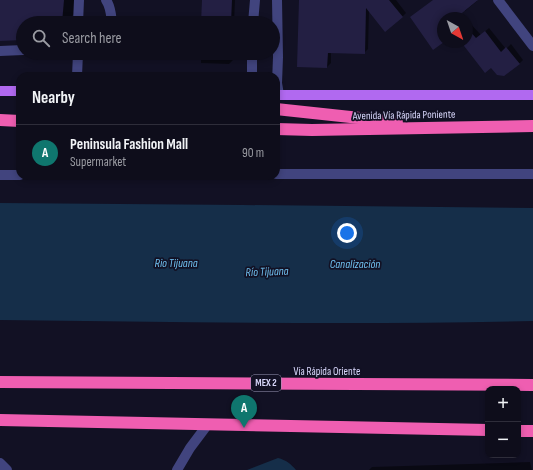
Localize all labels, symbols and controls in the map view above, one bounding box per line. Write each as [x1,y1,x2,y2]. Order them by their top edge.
north arrow [437,12,473,48]
search box [16,16,280,60]
icon: search [30,27,52,49]
text: Search here [62,29,122,48]
text: Nearby [32,88,75,108]
street label: Avenida Vía Rápida Poniente [352,108,455,122]
text: Peninsula Fashion Mall [70,135,188,154]
text: A [42,145,48,161]
text: 90 m [242,145,264,161]
text: Supermarket [70,154,126,170]
your location [337,223,357,243]
water label: Rio Tijuana [154,256,198,271]
water label: Canalización [330,257,380,272]
water label: Río Tijuana [245,264,289,280]
street label: Vía Rápida Oriente [294,365,360,378]
road number: MEX 2 [251,375,281,391]
map controls [485,386,521,458]
button: + [485,386,521,422]
pin: A [231,395,257,428]
button: − [485,422,521,458]

